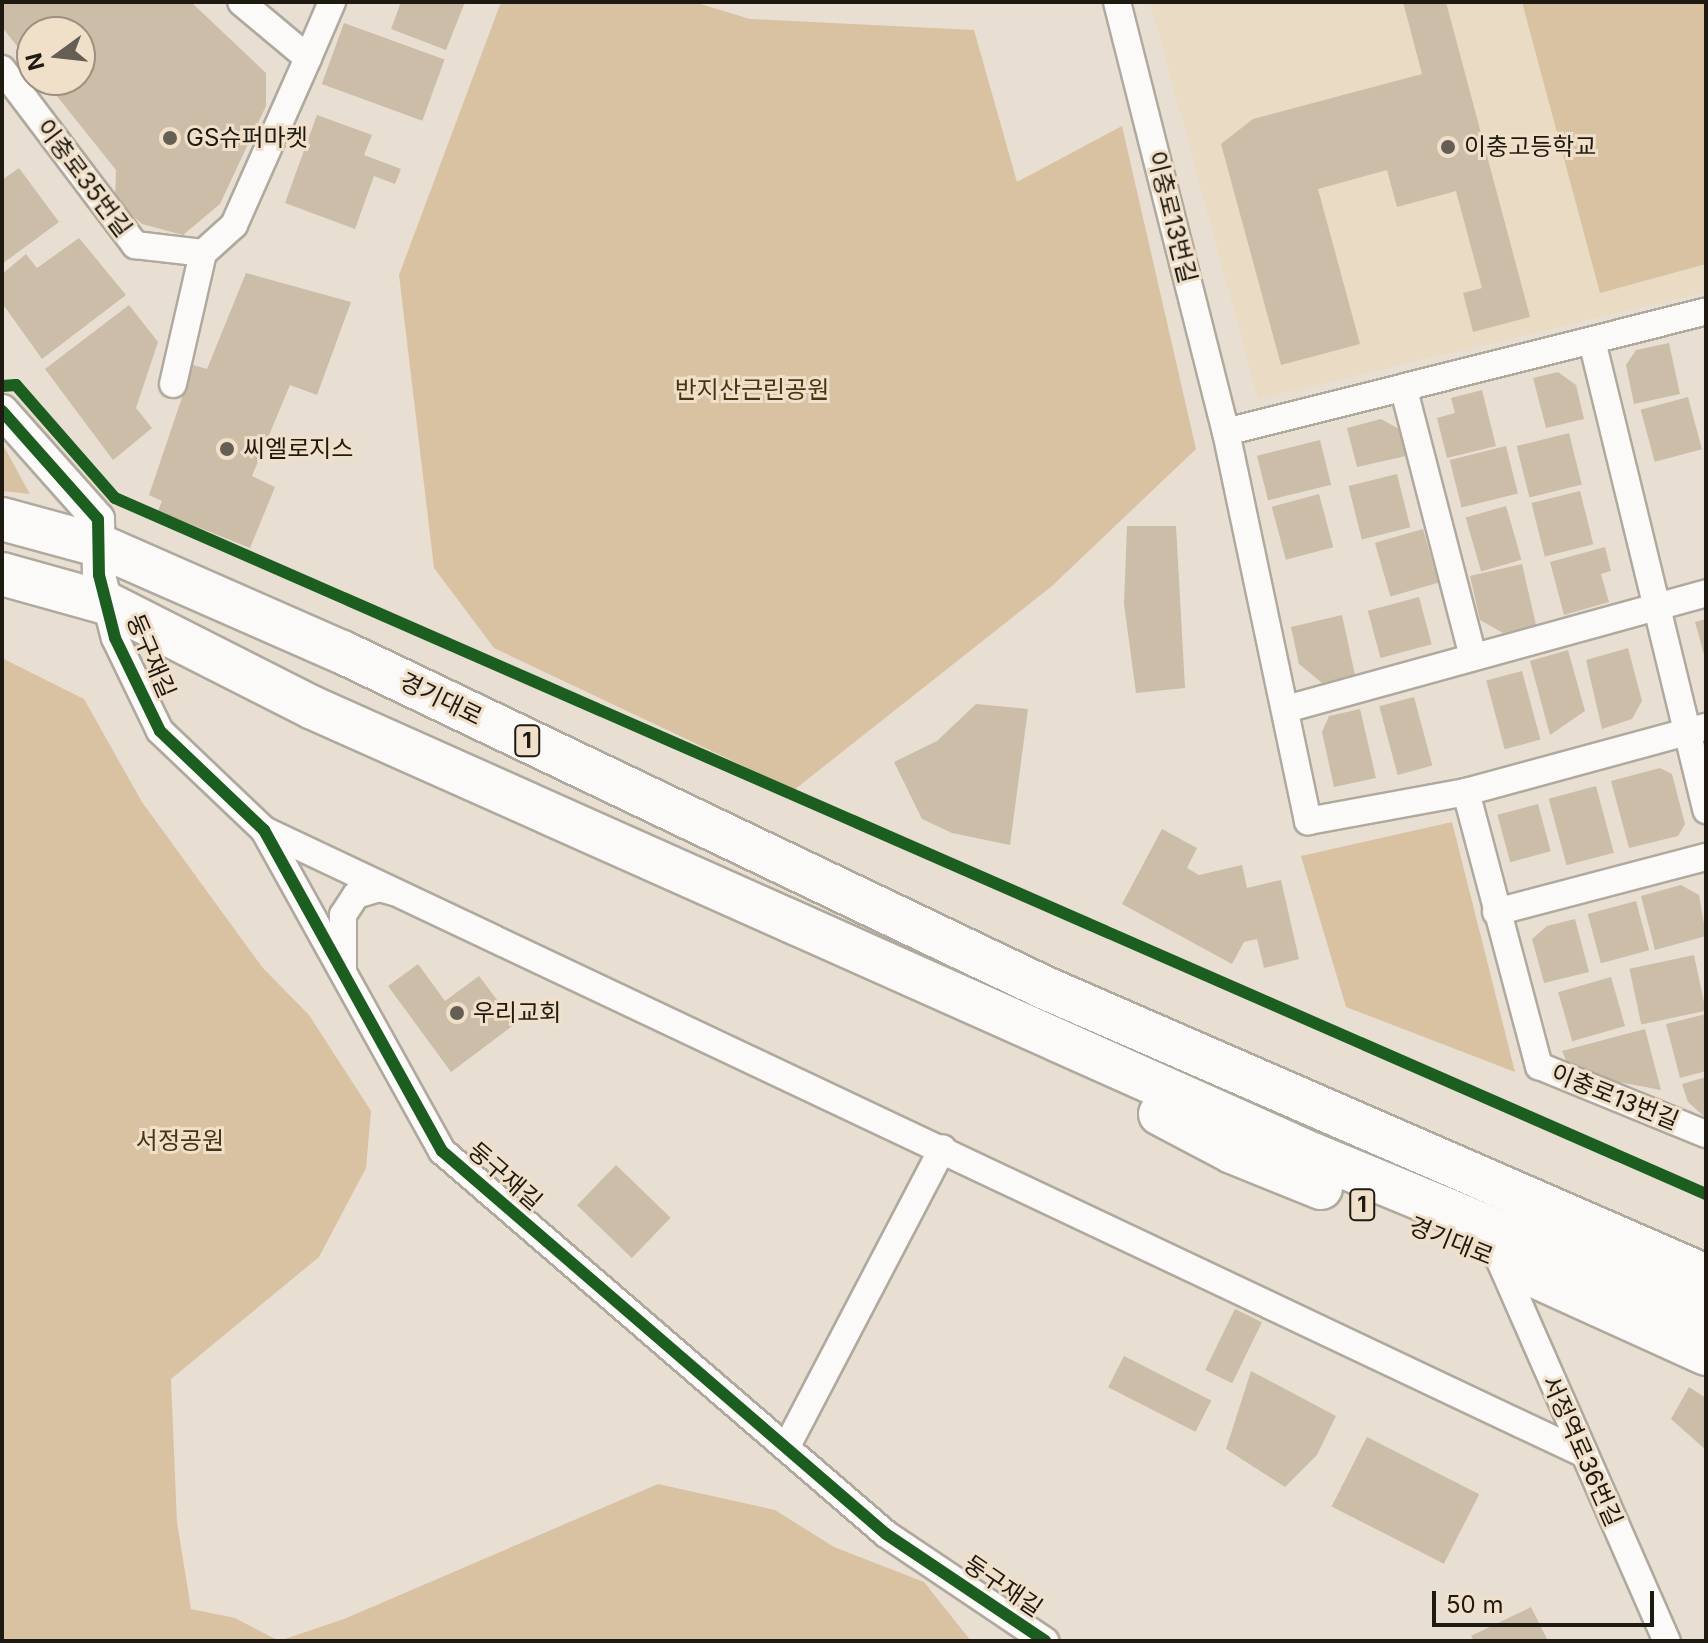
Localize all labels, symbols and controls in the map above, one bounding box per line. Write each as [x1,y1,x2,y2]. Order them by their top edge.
north arrow [16,16,96,96]
text: N [20,50,49,73]
street label: 이충로35번길 [30,114,138,242]
place label: GS슈퍼마켓 [186,124,308,152]
marker: GS슈퍼마켓 [161,129,179,147]
place label: 이충고등학교 [1464,133,1596,161]
marker: 이충고등학교 [1439,138,1457,156]
street label: 이충로13번길 [1142,148,1202,286]
park label: 반지산근린공원 [675,376,829,404]
place label: 씨엘로지스 [243,435,353,463]
marker: 씨엘로지스 [218,440,236,458]
street label: 둥구재길 [120,610,182,702]
street label: 경기대로 [395,667,487,731]
road number: 1 [513,723,541,759]
place label: 우리교회 [473,999,561,1027]
marker: 우리교회 [448,1004,466,1022]
street label: 이충로13번길 [1547,1058,1683,1136]
park label: 서정공원 [136,1127,224,1155]
street label: 둥구재길 [462,1136,548,1216]
road number: 1 [1348,1187,1376,1223]
street label: 경기대로 [1405,1211,1497,1271]
street label: 서정역로36번길 [1536,1371,1628,1531]
street label: 둥구재길 [958,1549,1048,1623]
scale bar [1436,1575,1658,1625]
text: 50 m [1446,1590,1504,1619]

